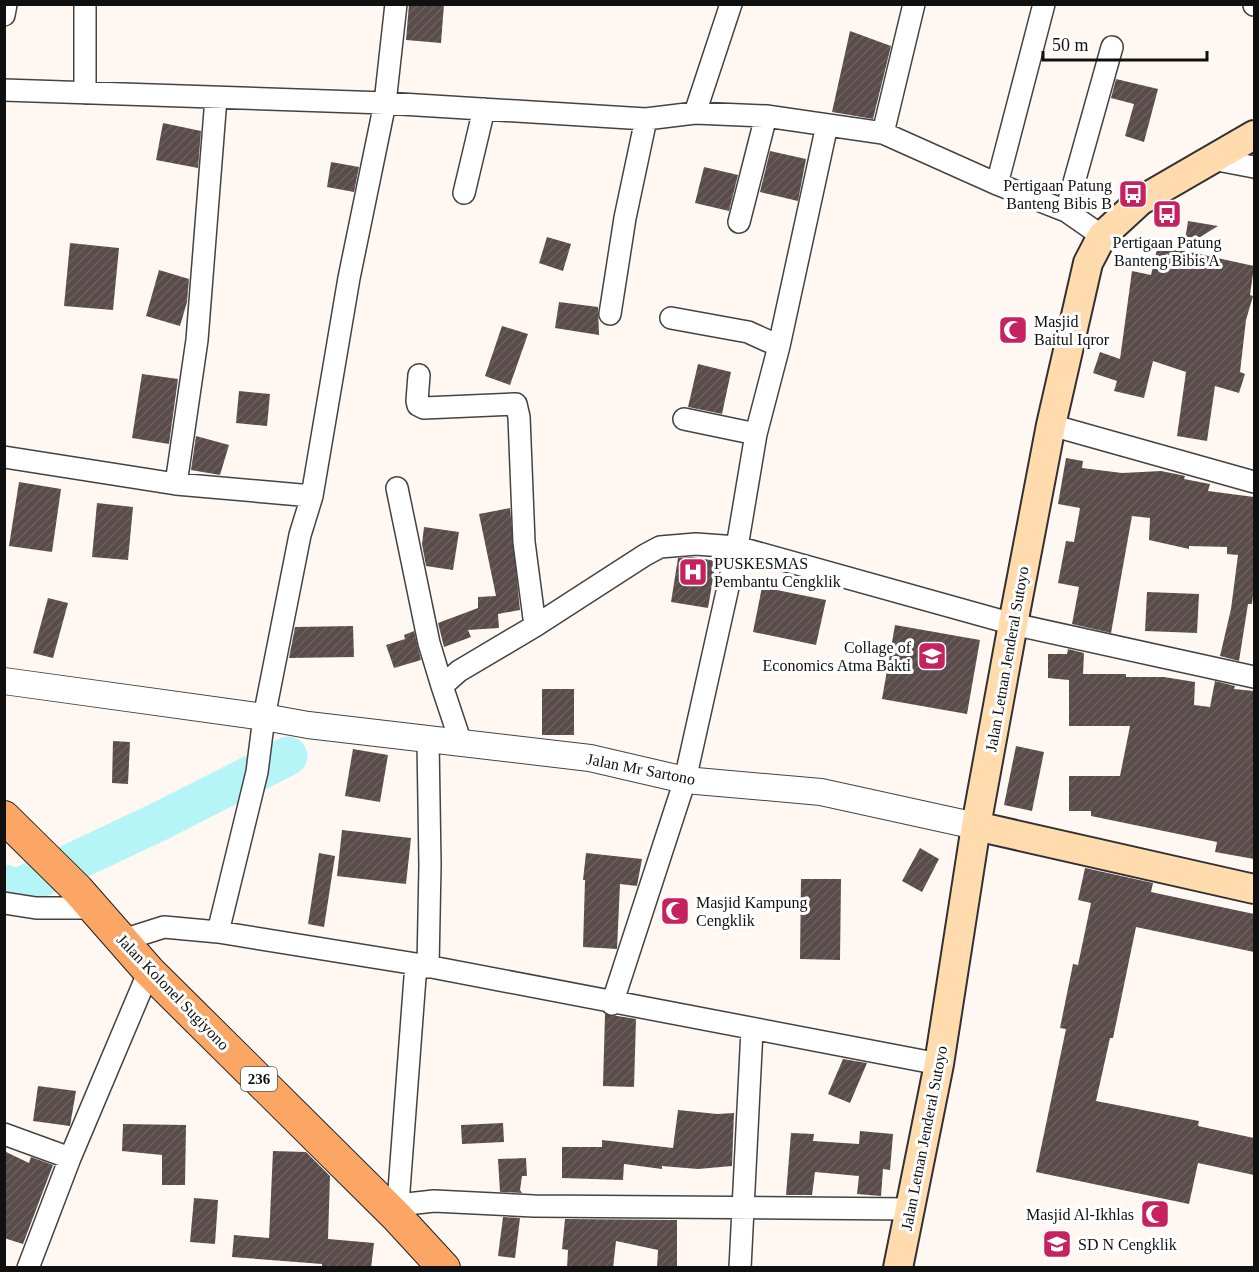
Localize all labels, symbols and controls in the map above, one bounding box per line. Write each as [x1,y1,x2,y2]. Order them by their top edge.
scale bar [1043,24,1206,62]
text: 50 m [1052,35,1089,55]
place label: Pertigaan Patung Banteng Bibis B [1003,177,1112,213]
bus stop icon: Pertigaan Patung Banteng Bibis B [1117,178,1149,210]
bus stop icon: Pertigaan Patung Banteng Bibis A [1151,198,1183,230]
place label: Pertigaan Patung Banteng Bibis A [1113,234,1221,270]
place label: Masjid Baitul Iqror [1034,313,1110,349]
mosque icon: Masjid Baitul Iqror [997,314,1029,346]
place label: PUSKESMAS Pembantu Cengklik [714,555,841,591]
hospital icon: PUSKESMAS Pembantu Cengklik [677,556,709,588]
street label: Jalan Letnan Jenderal Sutoyo [982,565,1033,753]
place label: Collage of Economics Atma Bakti [763,639,912,674]
school or university icon: Collage of Economics Atma Bakti [916,640,948,672]
street label: Jalan Mr Sartono [585,750,697,788]
place label: Masjid Kampung Cengklik [696,894,808,930]
mosque icon: Masjid Kampung Cengklik [659,895,691,927]
street label: Jalan Kolonel Sugiyono [113,931,233,1054]
street label: Jalan Letnan Jenderal Sutoyo [898,1044,951,1232]
road number: 236 [241,1067,277,1091]
mosque icon: Masjid Al-Ikhlas [1139,1198,1171,1230]
place label: Masjid Al-Ikhlas [1026,1206,1134,1224]
school or university icon: SD N Cengklik [1041,1228,1073,1260]
place label: SD N Cengklik [1078,1236,1177,1254]

